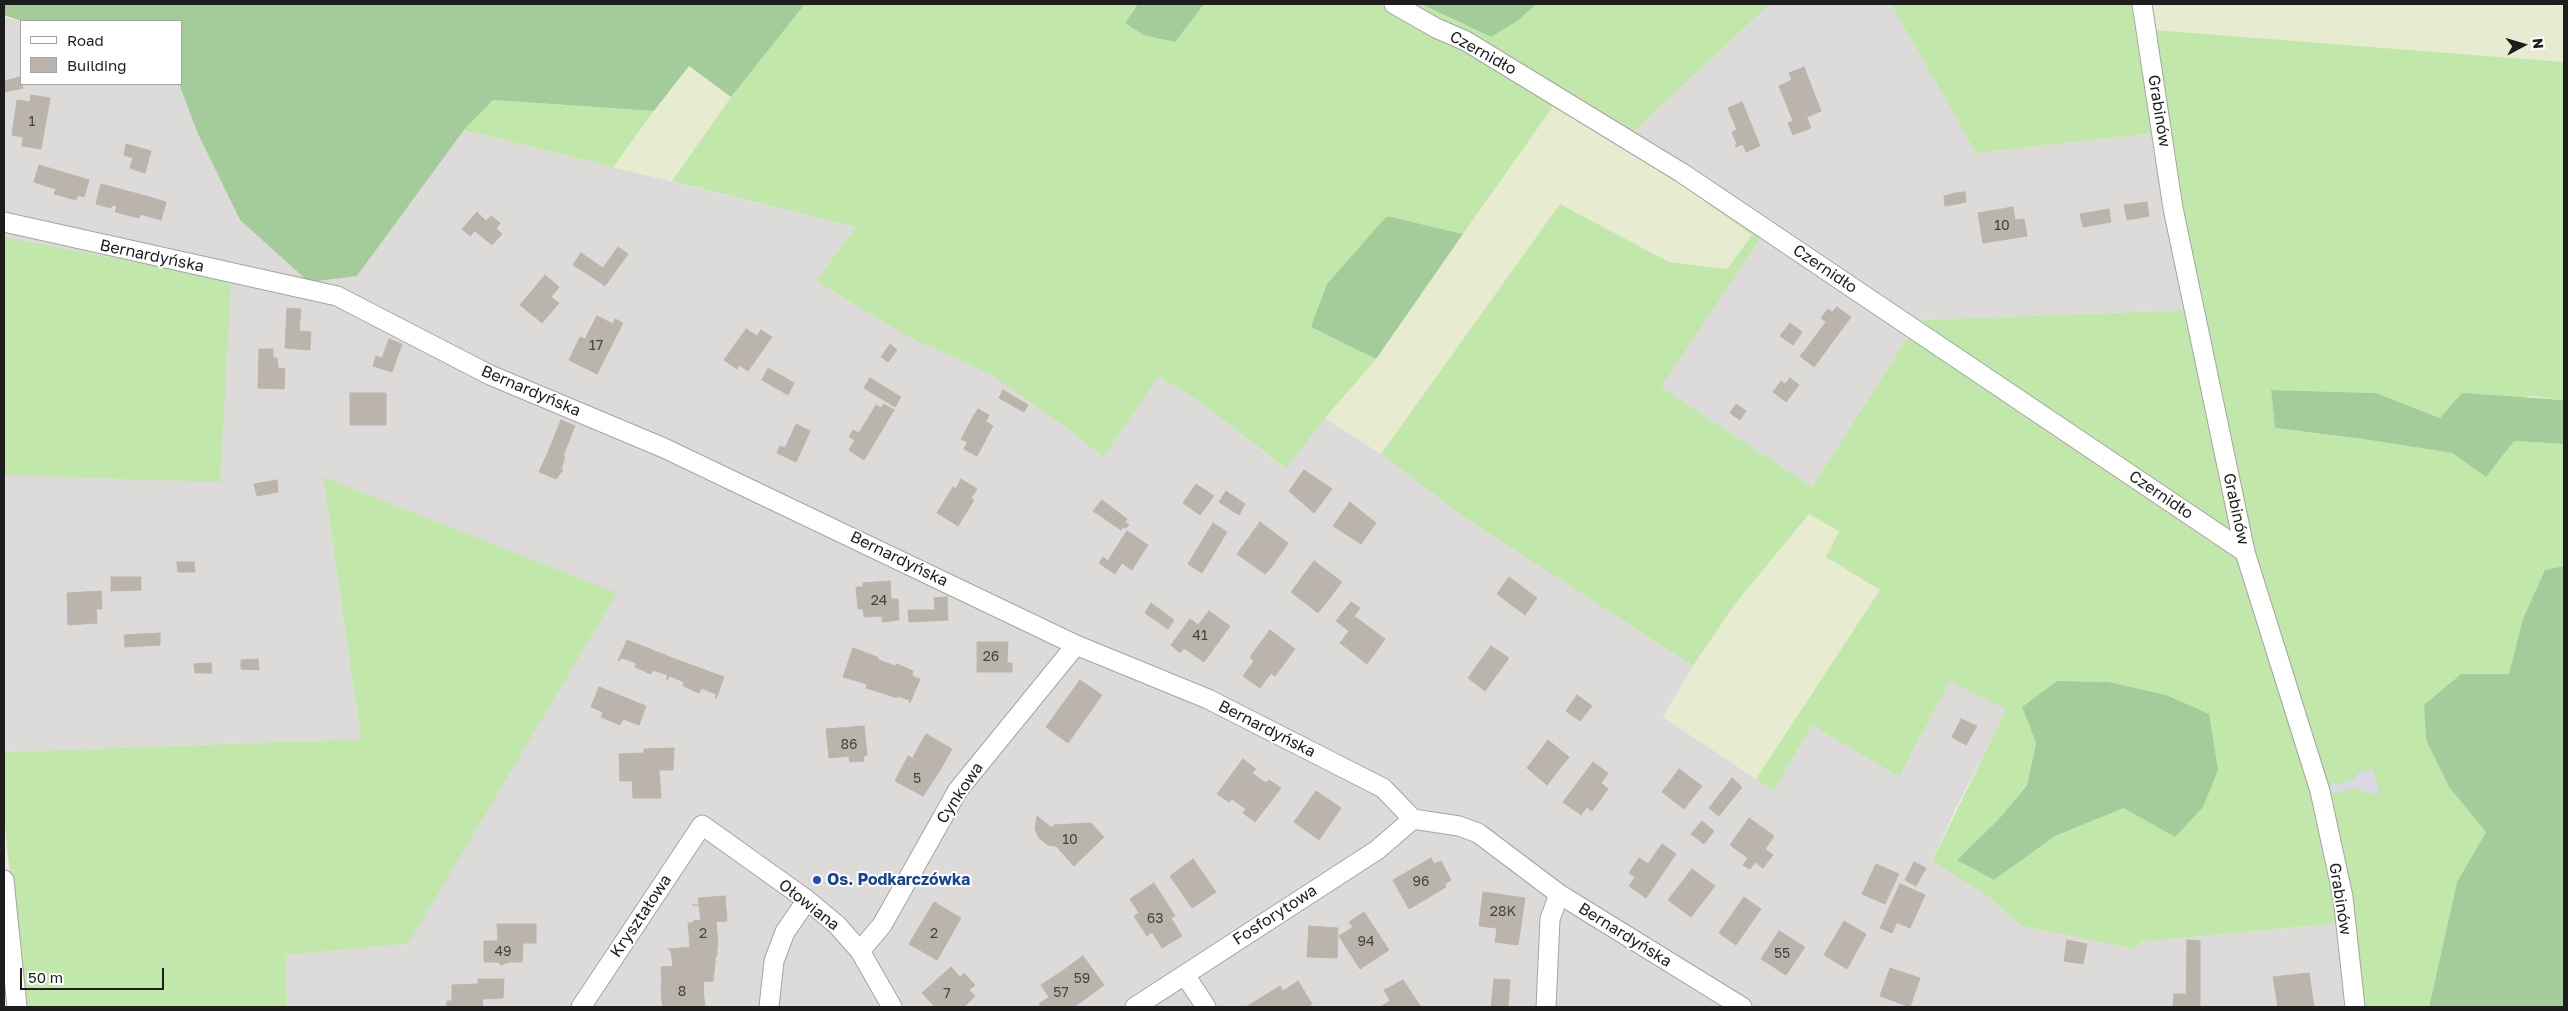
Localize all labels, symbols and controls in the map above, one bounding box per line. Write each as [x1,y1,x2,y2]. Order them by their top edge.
legend [20,20,182,85]
north arrow [2498,20,2548,70]
street label: Czernidło [1446,27,1520,79]
text: Road [67,31,104,49]
text: N [2529,37,2547,50]
text: Building [67,56,127,74]
street label: Grabinów [2144,74,2174,148]
house number: 1 [29,114,35,130]
house number: 10 [1994,218,2010,234]
street label: Bernardyńska [98,236,206,276]
street label: Czernidło [1789,241,1861,297]
house number: 17 [589,338,603,354]
street label: Bernardyńska [478,361,584,421]
street label: Czernidło [2125,467,2197,523]
street label: Grabinów [2219,471,2253,547]
street label: Bernardyńska [847,527,951,591]
house number: 24 [871,593,887,609]
house number: 41 [1192,628,1208,644]
house number: 26 [983,649,999,665]
street label: Bernardyńska [1215,696,1319,762]
house number: 86 [840,737,858,753]
street label: Cynkowa [933,759,987,827]
house number: 5 [913,771,921,787]
house number: 10 [1062,832,1078,848]
street label: Grabinów [2325,862,2355,936]
place label: Os. Podkarczówka [827,870,970,890]
street label: Kryształowa [606,871,676,961]
marker: Os. Podkarczówka [811,874,823,886]
house number: 96 [1413,874,1429,890]
street label: Ołowiana [775,875,843,935]
street label: Fosforytowa [1229,881,1321,949]
street label: Bernardyńska [1575,899,1675,971]
house number: 28K [1490,904,1516,920]
house number: 63 [1147,911,1163,927]
house number: 2 [699,926,707,942]
house number: 2 [930,926,938,942]
house number: 94 [1357,934,1375,950]
house number: 49 [494,944,512,960]
house number: 55 [1774,946,1790,962]
scale bar [22,958,166,990]
text: 50 m [28,968,63,986]
house number: 59 [1074,971,1090,987]
house number: 8 [678,984,686,1000]
house number: 57 [1053,985,1069,1001]
house number: 7 [943,986,951,1002]

